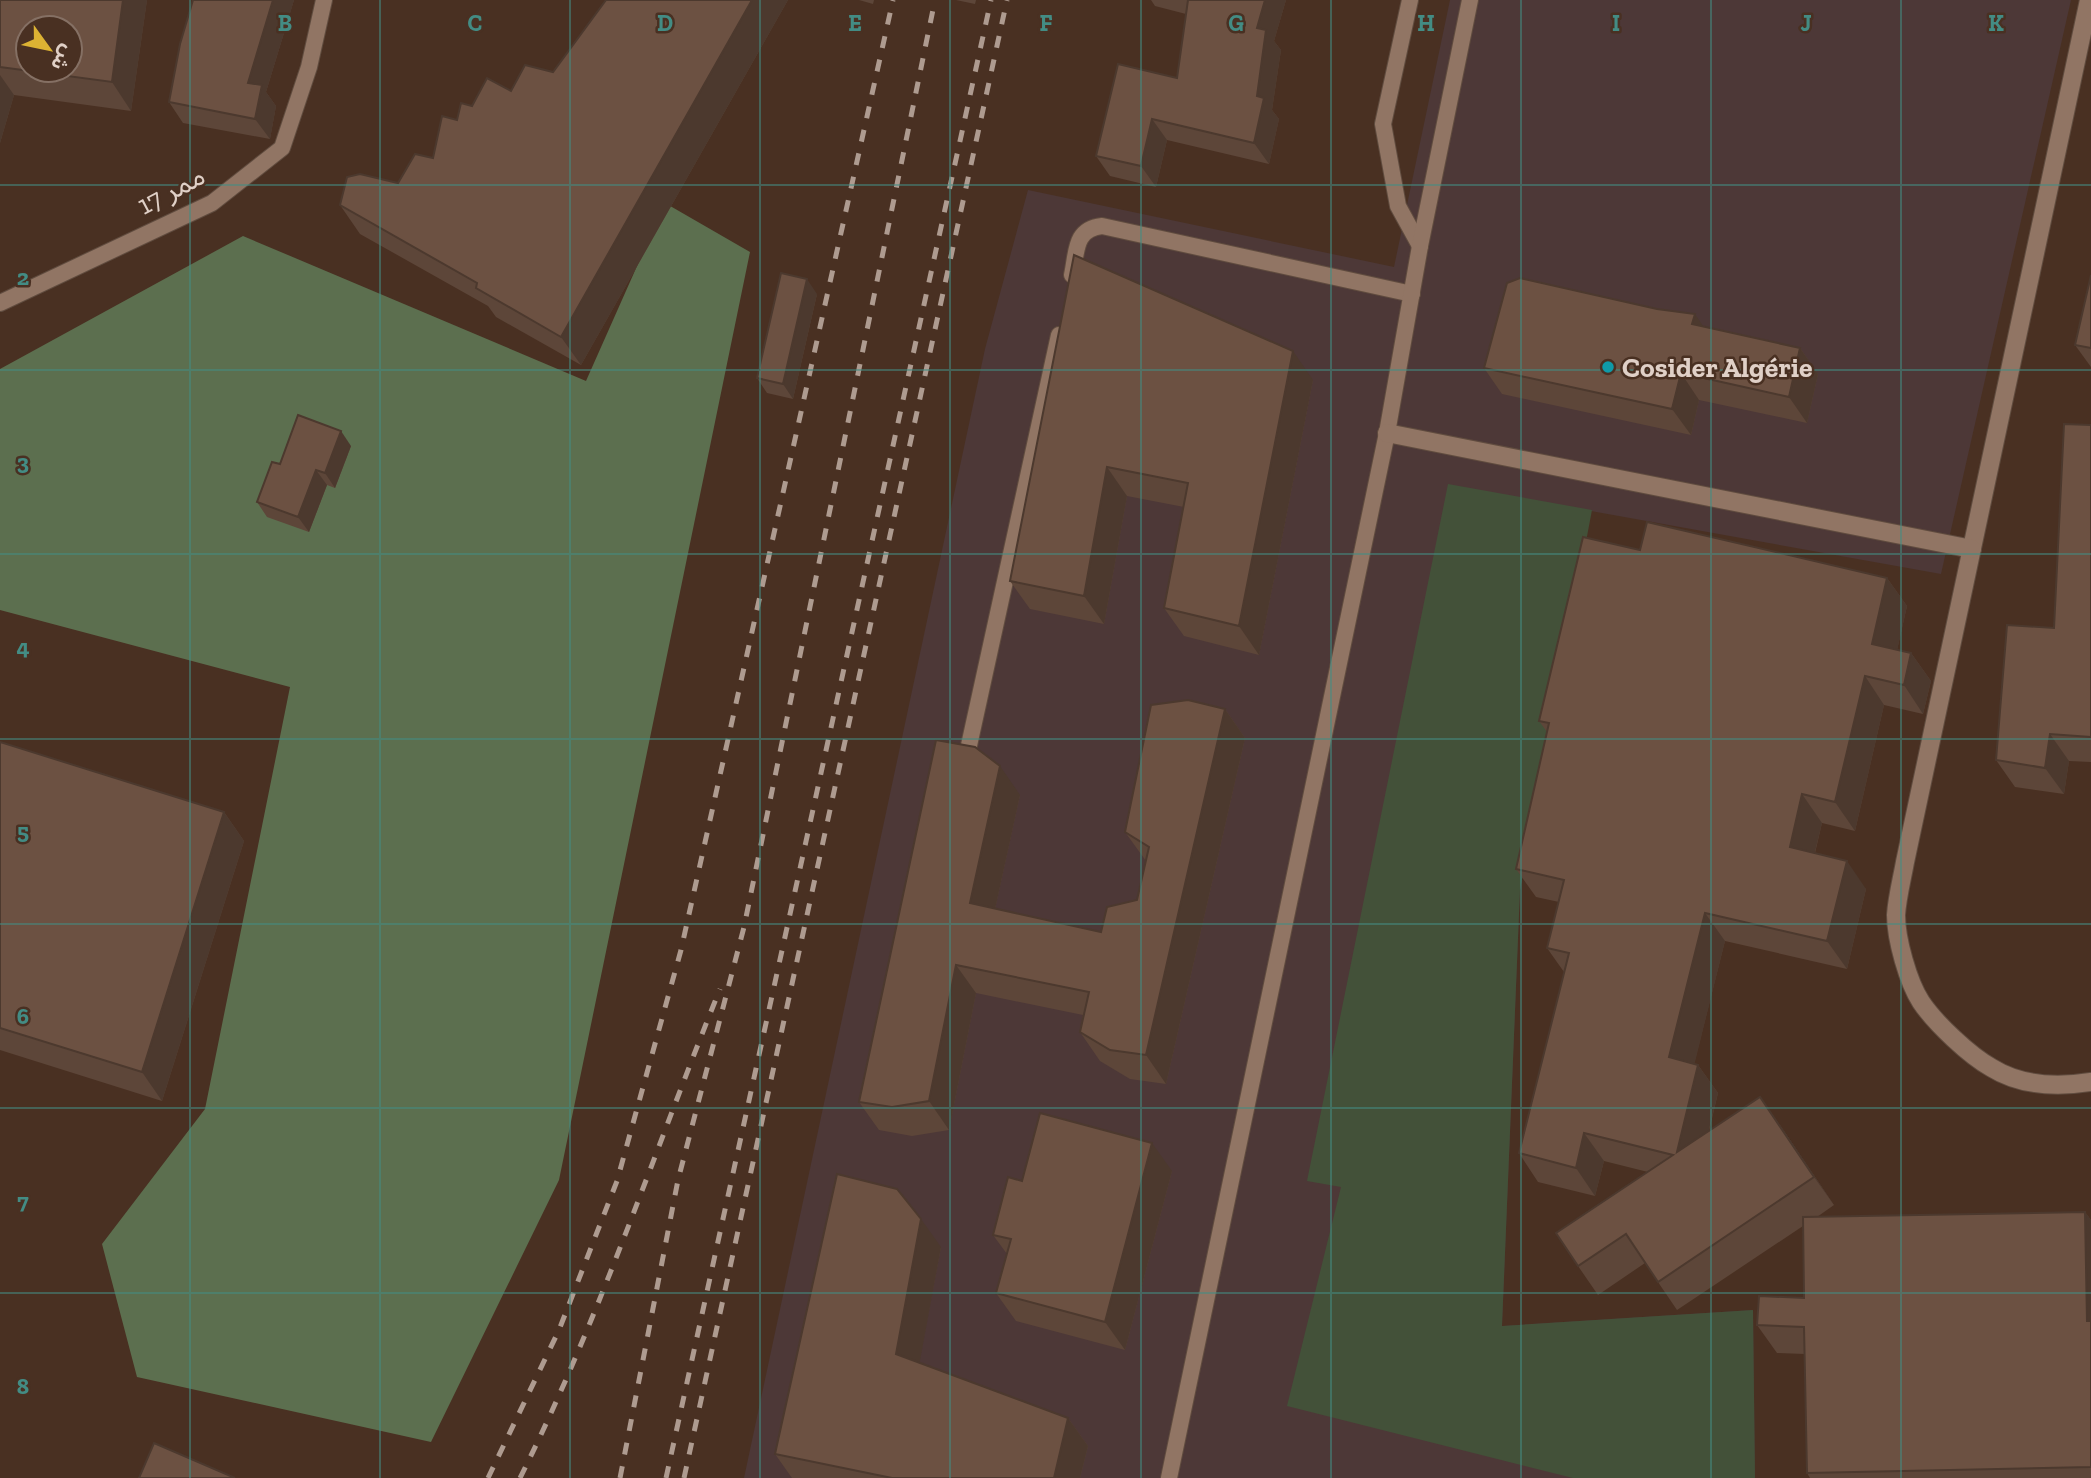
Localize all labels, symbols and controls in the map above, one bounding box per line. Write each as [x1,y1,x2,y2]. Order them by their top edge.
text: B [278,9,292,37]
text: C [468,9,482,37]
text: D [657,9,673,37]
text: E [848,9,862,37]
text: F [1039,9,1053,37]
text: G [1228,9,1244,37]
text: H [1417,9,1435,37]
text: I [1612,9,1620,37]
text: J [1800,9,1812,37]
text: K [1988,9,2004,37]
north arrow [14,14,84,84]
text: ش [46,41,80,75]
street label: ممر 17 [132,159,210,221]
text: 2 [17,263,29,291]
place label: Cosider Algérie [1622,351,1813,384]
marker: Cosider Algérie [1600,359,1616,375]
text: 3 [17,448,29,476]
text: 4 [16,633,30,661]
text: 5 [17,817,29,845]
text: 6 [17,1002,29,1030]
text: 7 [17,1187,29,1215]
text: 8 [17,1372,29,1400]

